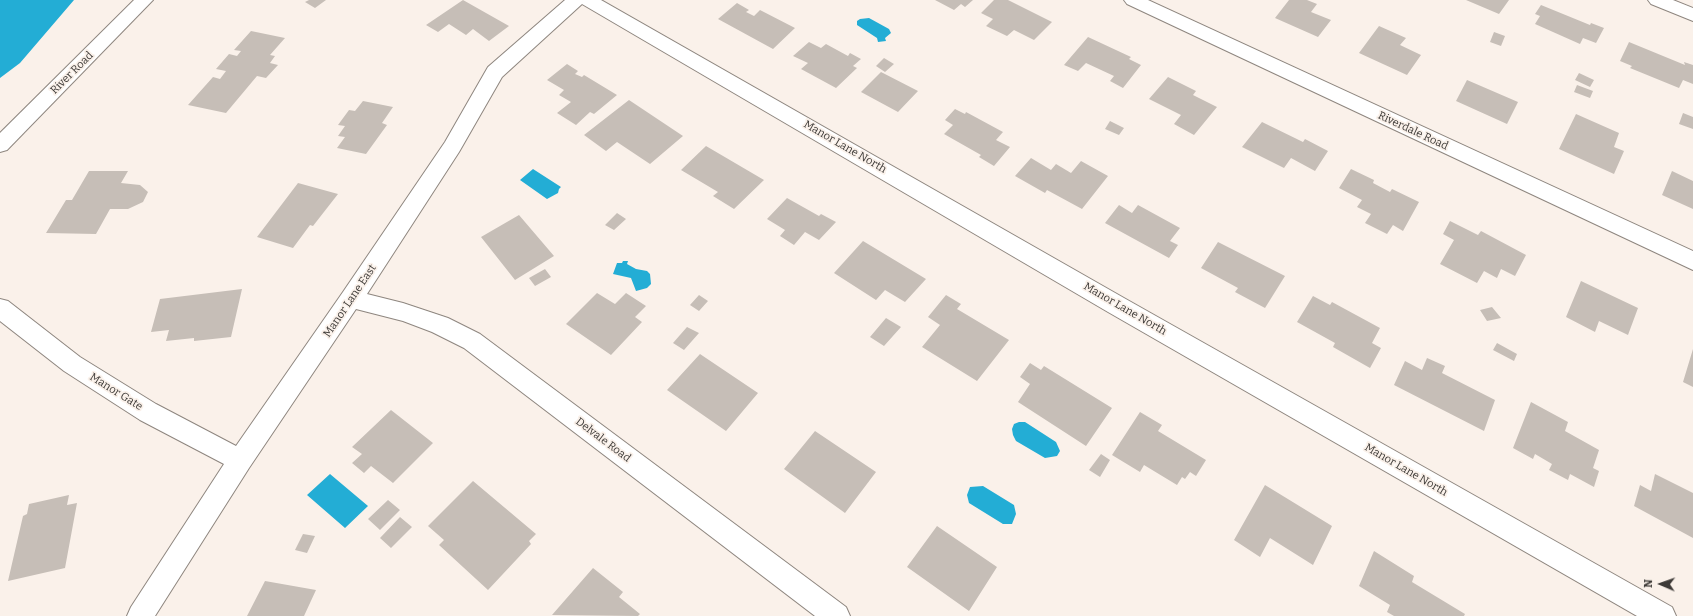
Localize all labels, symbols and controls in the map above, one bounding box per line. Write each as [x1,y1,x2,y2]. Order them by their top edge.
street label: River Road [48,49,96,97]
street label: Riverdale Road [1376,109,1450,153]
street label: Manor Lane North [801,118,889,176]
street label: Manor Lane East [321,262,379,340]
street label: Manor Lane North [1081,280,1169,338]
street label: Manor Gate [87,371,145,413]
street label: Delvale Road [573,415,633,465]
street label: Manor Lane North [1362,441,1450,499]
north arrow [1641,564,1681,604]
text: N [1642,579,1655,588]

